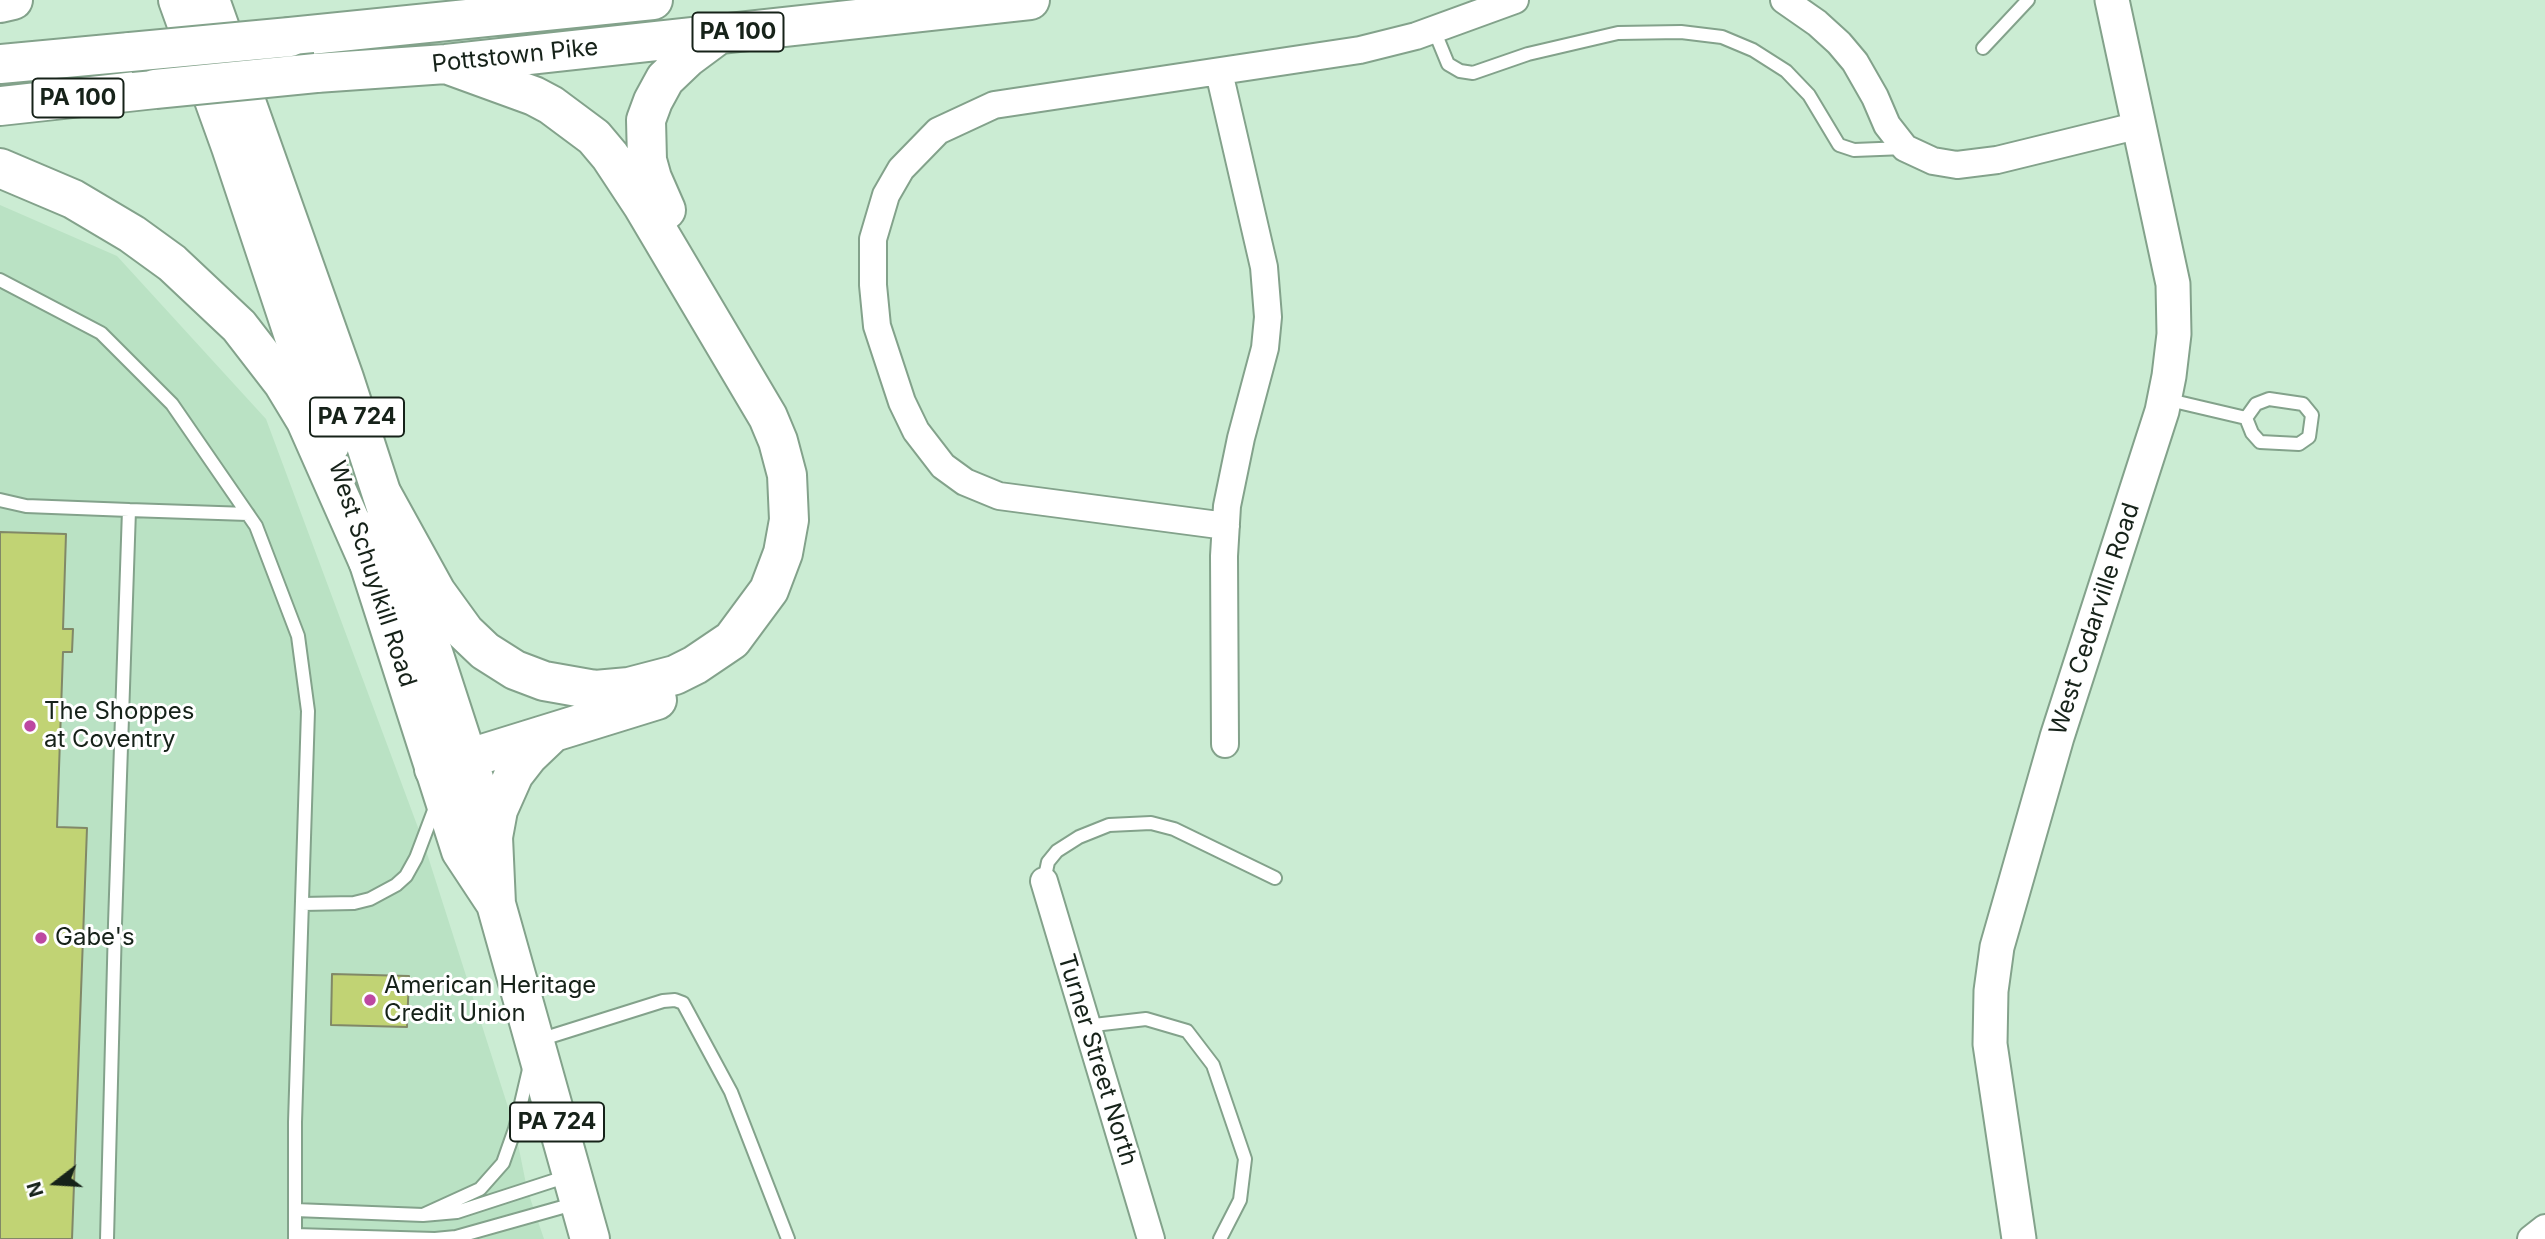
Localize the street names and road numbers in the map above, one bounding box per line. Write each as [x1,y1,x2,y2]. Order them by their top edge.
road number: PA 100 [692,12,784,52]
street label: Pottstown Pike [430,33,600,79]
road number: PA 100 [32,78,124,118]
road number: PA 724 [310,398,404,436]
street label: West Schuylkill Road [322,457,422,691]
street label: West Cedarville Road [2044,499,2146,739]
street label: Turner Street North [1051,951,1143,1169]
road number: PA 724 [510,1102,604,1142]

